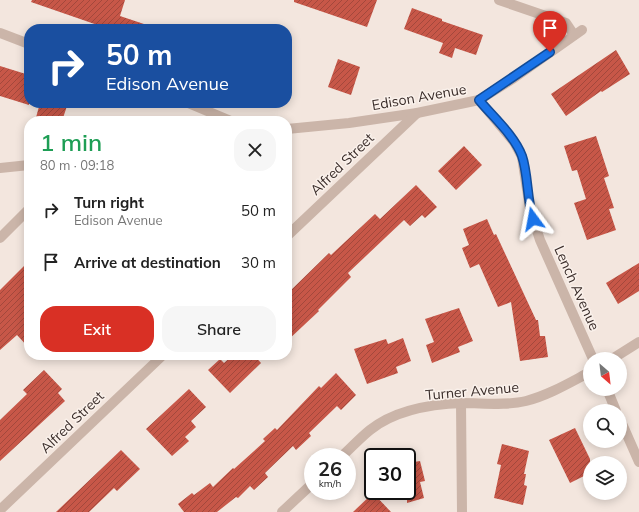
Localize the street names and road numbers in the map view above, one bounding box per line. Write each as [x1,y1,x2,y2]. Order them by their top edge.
street label: Edison Avenue [370,80,468,114]
street label: Alfred Street [306,129,378,199]
street label: Lench Avenue [550,243,604,333]
street label: Turner Avenue [424,378,520,404]
street label: Alfred Street [36,387,108,457]

